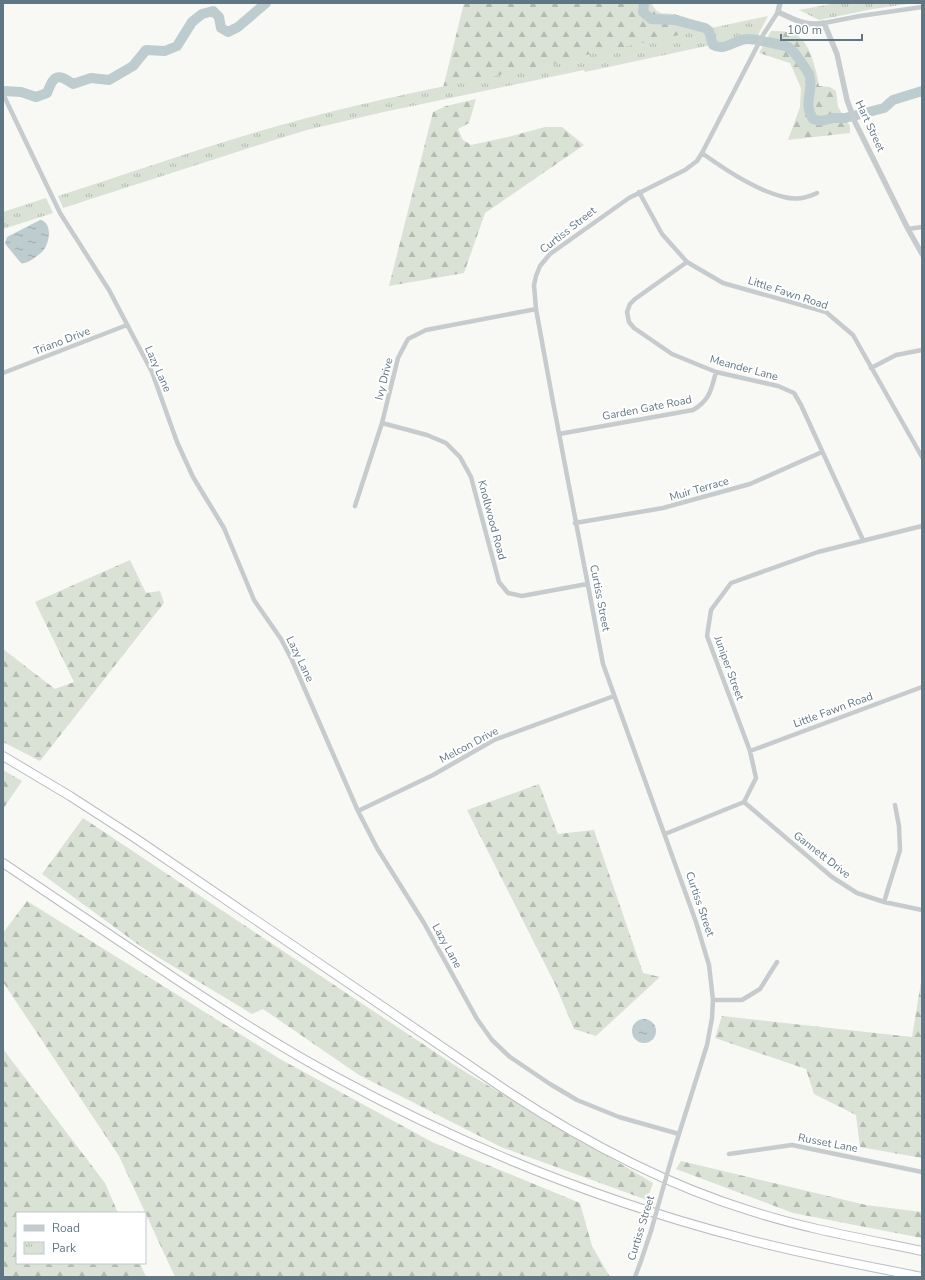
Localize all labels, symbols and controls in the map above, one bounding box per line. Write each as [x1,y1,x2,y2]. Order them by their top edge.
scale bar [781,16,862,42]
text: 100 m [787,22,822,38]
street label: Hart Street [852,98,889,154]
street label: Curtiss Street [537,203,599,257]
street label: Little Fawn Road [746,273,830,313]
street label: Triano Drive [32,323,93,359]
street label: Lazy Lane [141,343,175,395]
street label: Meander Lane [708,352,780,384]
street label: Ivy Drive [371,356,397,402]
street label: Garden Gate Road [601,392,693,424]
street label: Muir Terrace [668,473,731,505]
street label: Knollwood Road [474,479,510,561]
street label: Curtiss Street [586,563,614,633]
street label: Juniper Street [710,633,748,702]
street label: Lazy Lane [282,634,318,685]
street label: Little Fawn Road [791,689,875,731]
street label: Melcon Drive [437,723,501,767]
street label: Gannett Drive [790,828,854,882]
street label: Curtiss Street [682,870,718,938]
street label: Lazy Lane [429,921,466,971]
street label: Russet Lane [797,1130,859,1156]
street label: Curtiss Street [624,1193,658,1262]
legend [16,1212,146,1264]
text: Road [52,1220,80,1236]
text: Park [52,1240,77,1256]

